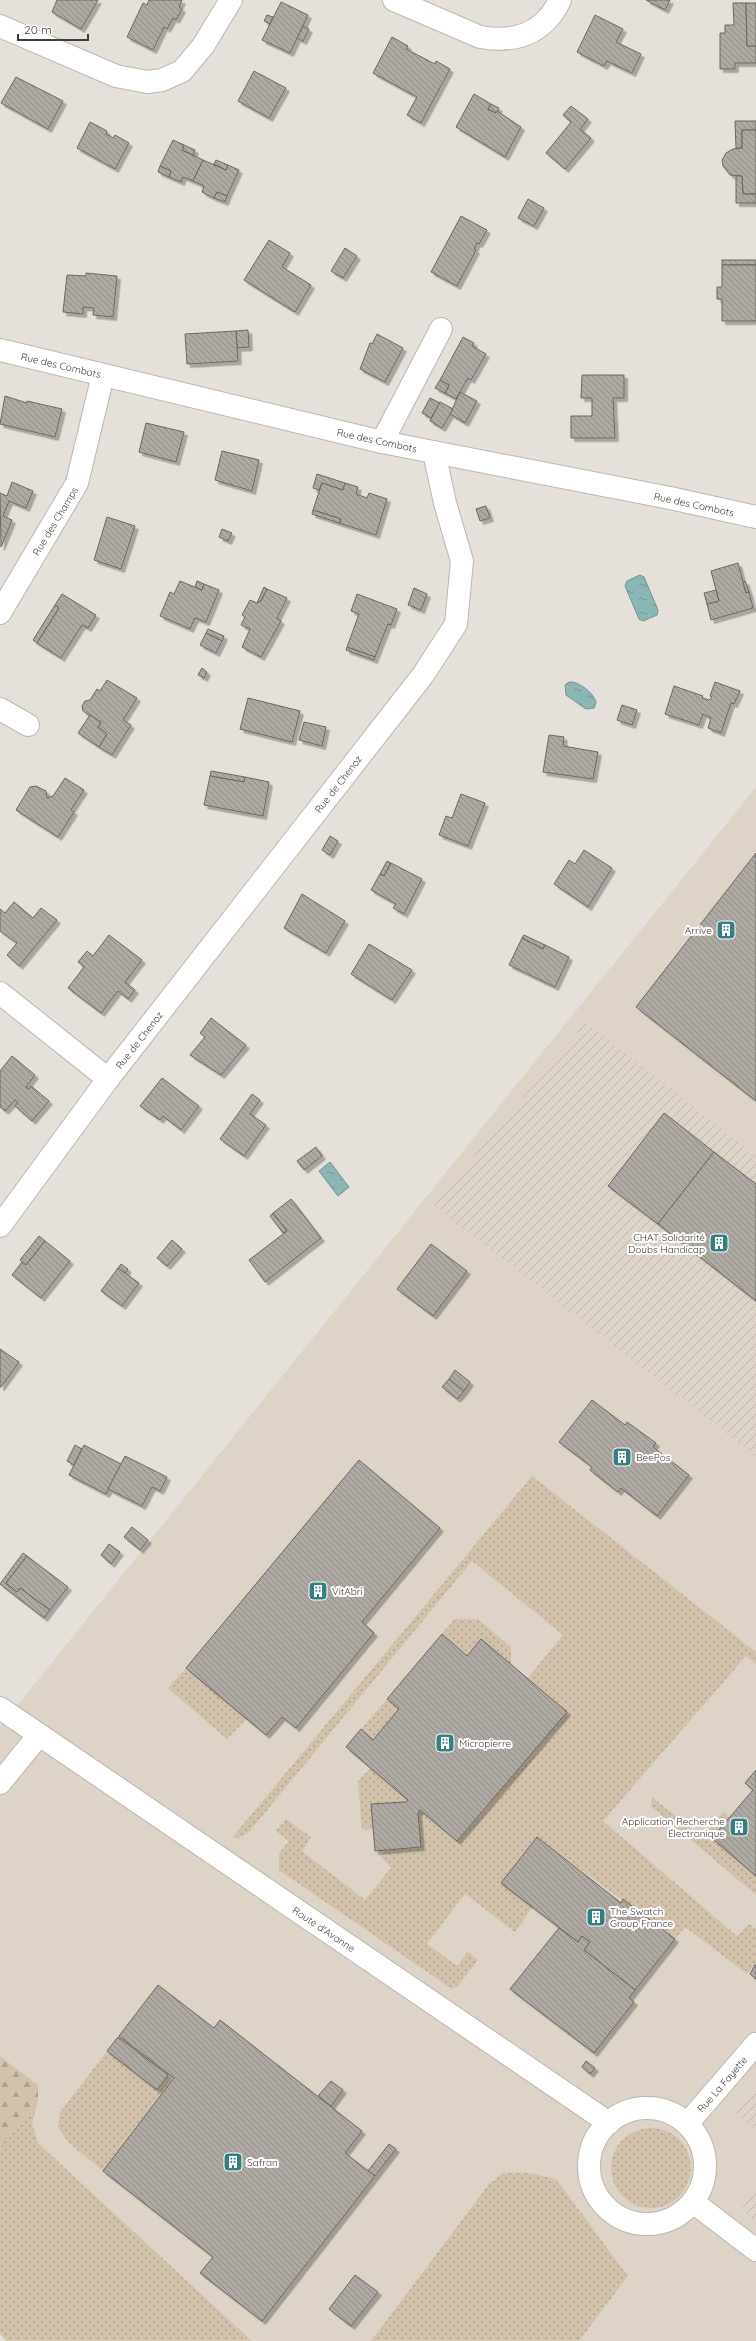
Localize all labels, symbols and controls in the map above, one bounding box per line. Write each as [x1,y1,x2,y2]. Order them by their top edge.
scale bar [18,16,88,42]
text: 20 m [24,22,52,37]
street label: Rue des Combots [20,350,103,381]
street label: Rue des Combots [336,426,419,455]
street label: Rue des Champs [30,484,81,558]
street label: Rue des Combots [653,490,736,519]
street label: Rue de Chenoz [312,753,365,816]
building icon: Arrive [715,919,737,941]
place label: Arrive [685,924,712,937]
street label: Rue de Chenoz [113,1009,166,1072]
place label: CHAT Solidarité Doubs Handicap [628,1231,705,1256]
building icon: CHAT Solidarité Doubs Handicap [708,1232,730,1254]
building icon: BeePos [611,1446,633,1468]
place label: BeePos [636,1451,671,1464]
building icon: VitAbri [307,1580,329,1602]
place label: VitAbri [332,1585,363,1598]
building icon: Micropierre [434,1732,456,1754]
place label: Micropierre [459,1737,512,1750]
place label: Application Recherche Électronique [622,1815,725,1840]
building icon: Application Recherche Électronique [728,1816,750,1838]
street label: Route d'Avanne [290,1904,358,1955]
place label: The Swatch Group France [610,1905,673,1930]
building icon: The Swatch Group France [585,1906,607,1928]
street label: Rue La Fayette [695,2053,750,2115]
building icon: Safran [222,2151,244,2173]
place label: Safran [247,2156,278,2169]

